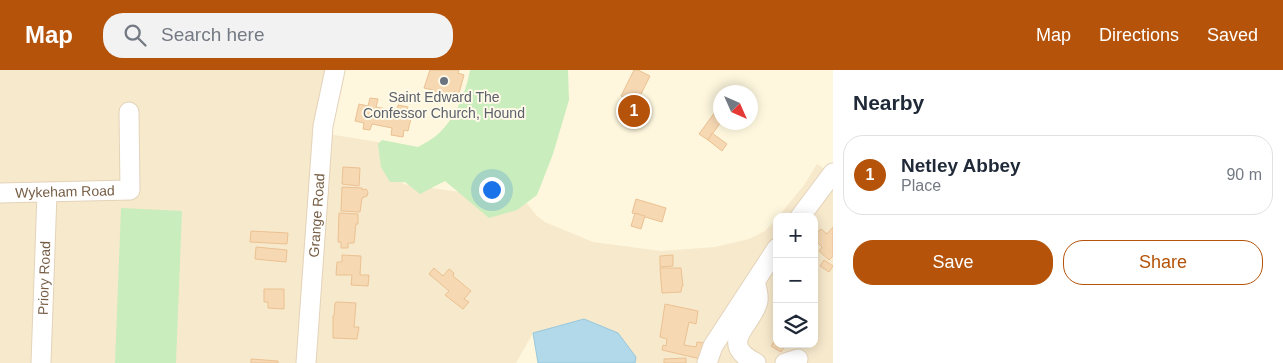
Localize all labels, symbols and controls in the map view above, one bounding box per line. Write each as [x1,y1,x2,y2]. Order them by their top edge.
search box [103,13,453,58]
text: Map [25,21,73,48]
icon: search [121,21,149,49]
text: Search here [161,24,265,45]
text: Map [1036,25,1071,45]
text: Directions [1099,25,1179,45]
text: Saved [1207,25,1258,45]
marker: Saint Edward The Confessor Church, Hound [438,75,450,87]
north arrow [713,85,758,130]
place label: Saint Edward The Confessor Church, Hound [363,89,525,121]
text: Nearby [853,91,924,114]
pin: 1 [618,92,650,130]
text: Netley Abbey [901,155,1021,176]
text: 1 [866,166,874,183]
text: 90 m [1226,166,1262,183]
street label: Grange Road [306,173,328,258]
your location [479,177,505,203]
text: Place [901,177,941,194]
street label: Wykeham Road [15,182,115,201]
map controls [773,213,818,348]
button: + [773,213,818,258]
button: Save [853,240,1053,285]
button: Share [1063,240,1263,285]
street label: Priory Road [35,241,53,315]
button: − [773,258,818,303]
button: layers [773,303,818,348]

